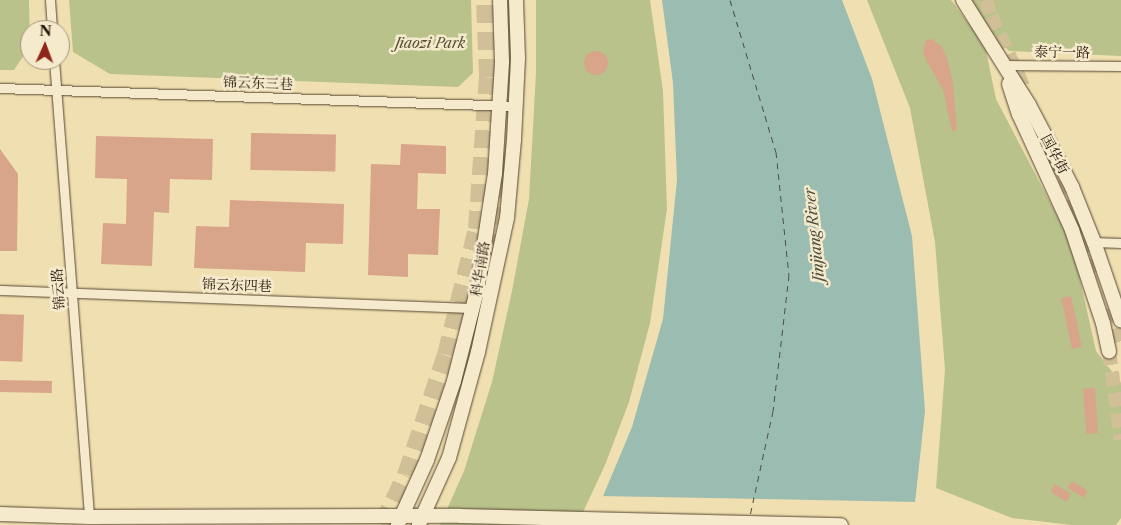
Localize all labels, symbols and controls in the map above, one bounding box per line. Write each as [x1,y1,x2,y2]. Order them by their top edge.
north arrow [20,20,70,70]
text: N [39,22,52,40]
park label: Jiaozi Park [395,35,465,51]
street label: 泰宁一路 [1034,43,1090,61]
street label: 锦云东三巷 [223,73,293,93]
street label: 国华街 [1038,132,1072,176]
water label: Jinjiang River [800,187,828,283]
street label: 科华南路 [467,240,493,298]
street label: 锦云路 [48,267,68,311]
street label: 锦云东四巷 [202,275,272,295]

